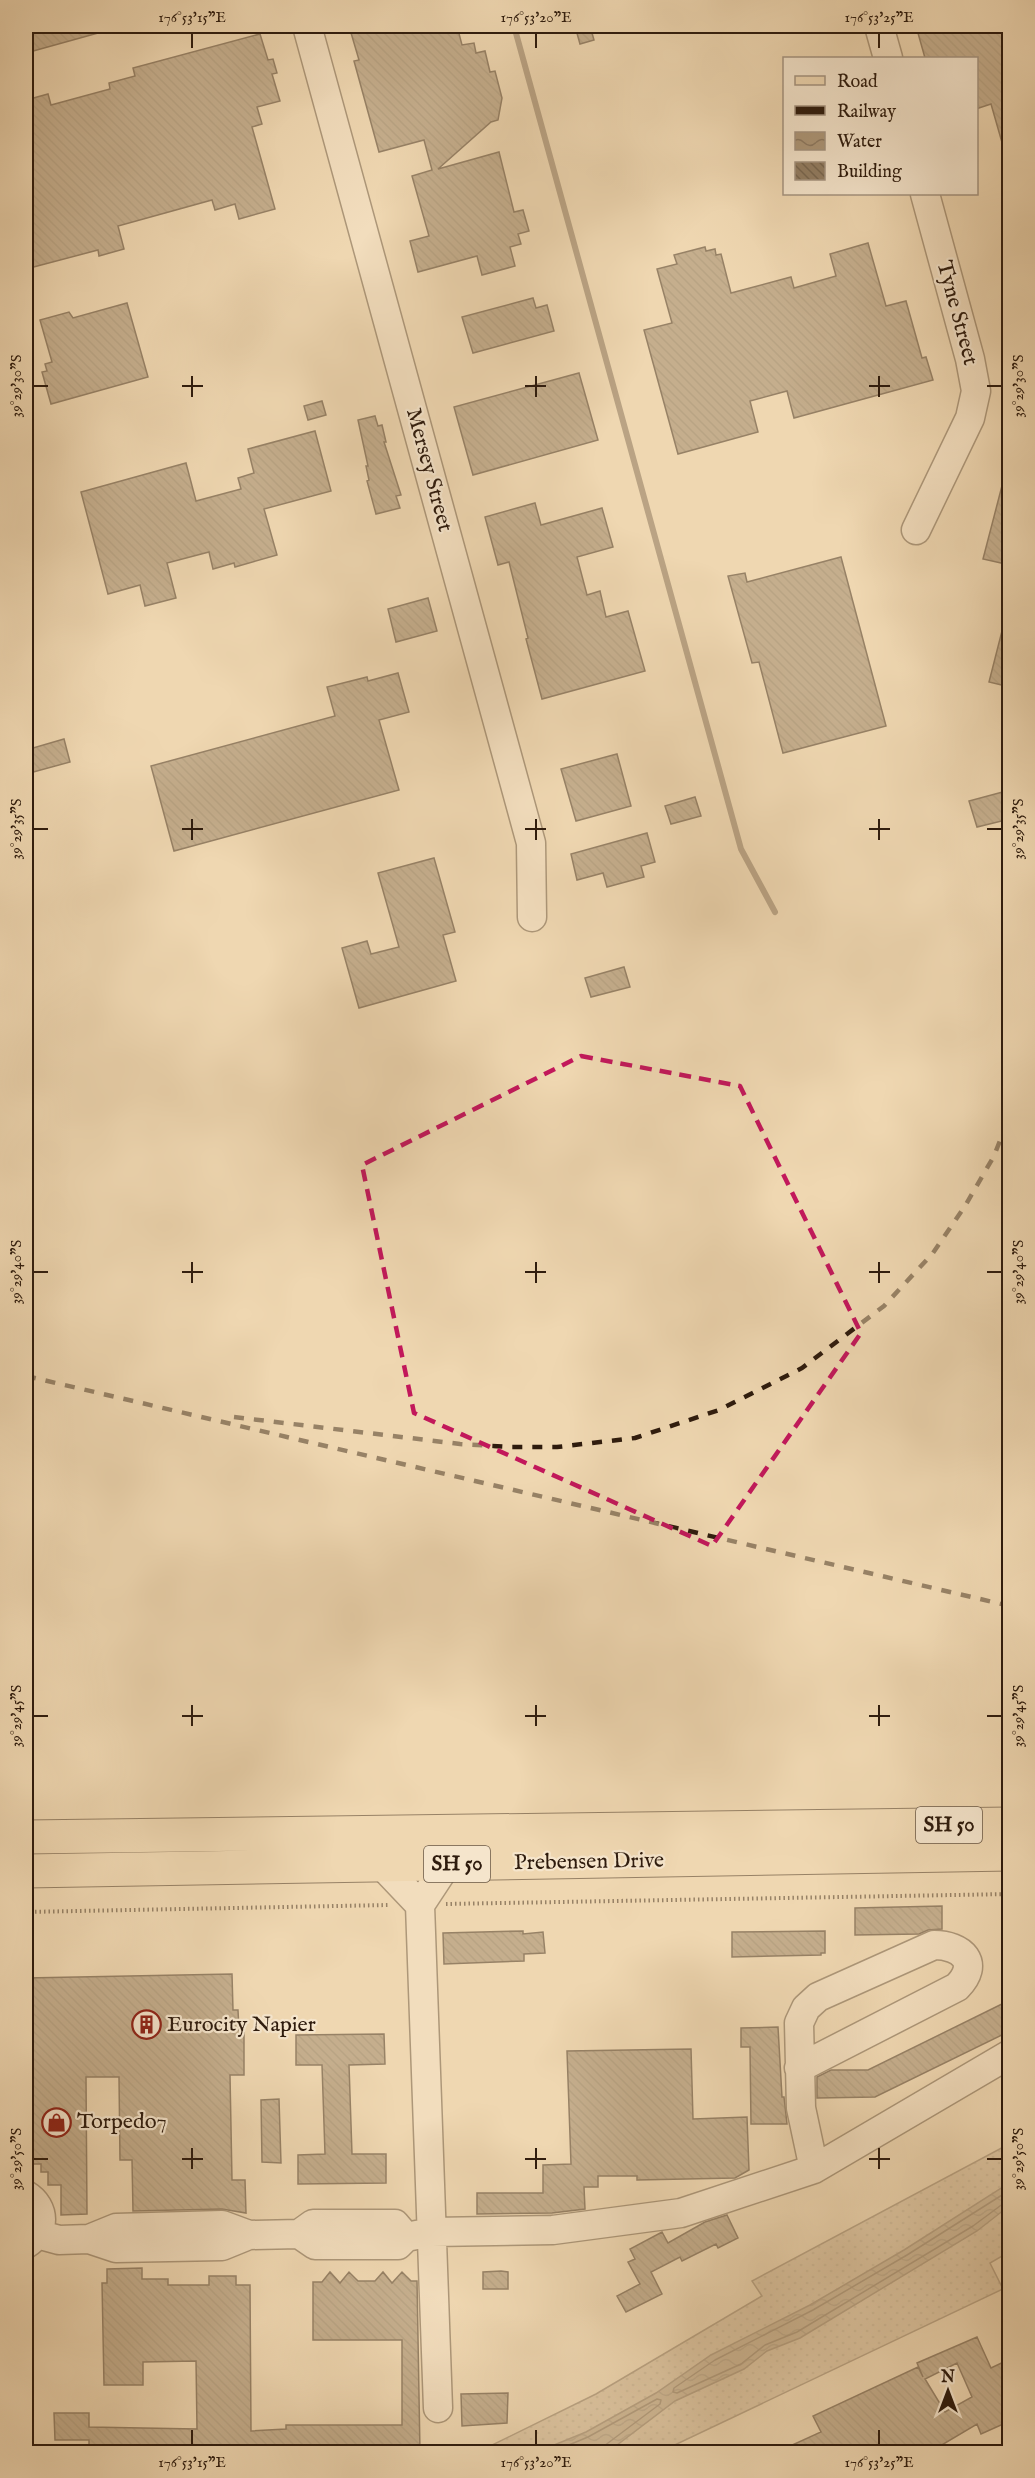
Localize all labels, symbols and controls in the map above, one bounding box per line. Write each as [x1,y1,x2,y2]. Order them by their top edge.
text: 176°53'15"E [158,8,226,27]
text: 176°53'20"E [500,8,572,27]
text: 176°53'25"E [844,8,914,27]
legend [783,57,978,195]
text: Road [837,71,878,94]
text: Railway [837,101,896,124]
text: Water [837,131,882,154]
text: Building [837,161,902,184]
street label: Tyne Street [930,258,984,369]
text: 39°29'30"S [7,355,26,417]
text: 39°29'30"S [1009,355,1028,417]
street label: Mersey Street [399,405,459,535]
text: 39°29'35"S [7,799,26,859]
text: 39°29'35"S [1009,799,1028,859]
text: 39°29'40"S [7,1240,26,1304]
text: 39°29'40"S [1009,1240,1028,1304]
text: 39°29'45"S [7,1685,26,1747]
text: 39°29'45"S [1009,1685,1028,1747]
road number: SH 50 [916,1807,982,1843]
road number: SH 50 [424,1846,490,1882]
street label: Prebensen Drive [514,1847,664,1877]
building icon: Eurocity Napier [130,2009,162,2041]
place label: Eurocity Napier [167,2011,316,2039]
shop icon: Torpedo7 [40,2106,72,2138]
place label: Torpedo7 [77,2108,167,2136]
text: 39°29'50"S [7,2128,26,2190]
text: 39°29'50"S [1009,2128,1028,2190]
north arrow [918,2361,978,2421]
text: N [940,2368,955,2388]
text: 176°53'15"E [158,2453,226,2472]
text: 176°53'20"E [500,2453,572,2472]
text: 176°53'25"E [844,2453,914,2472]

